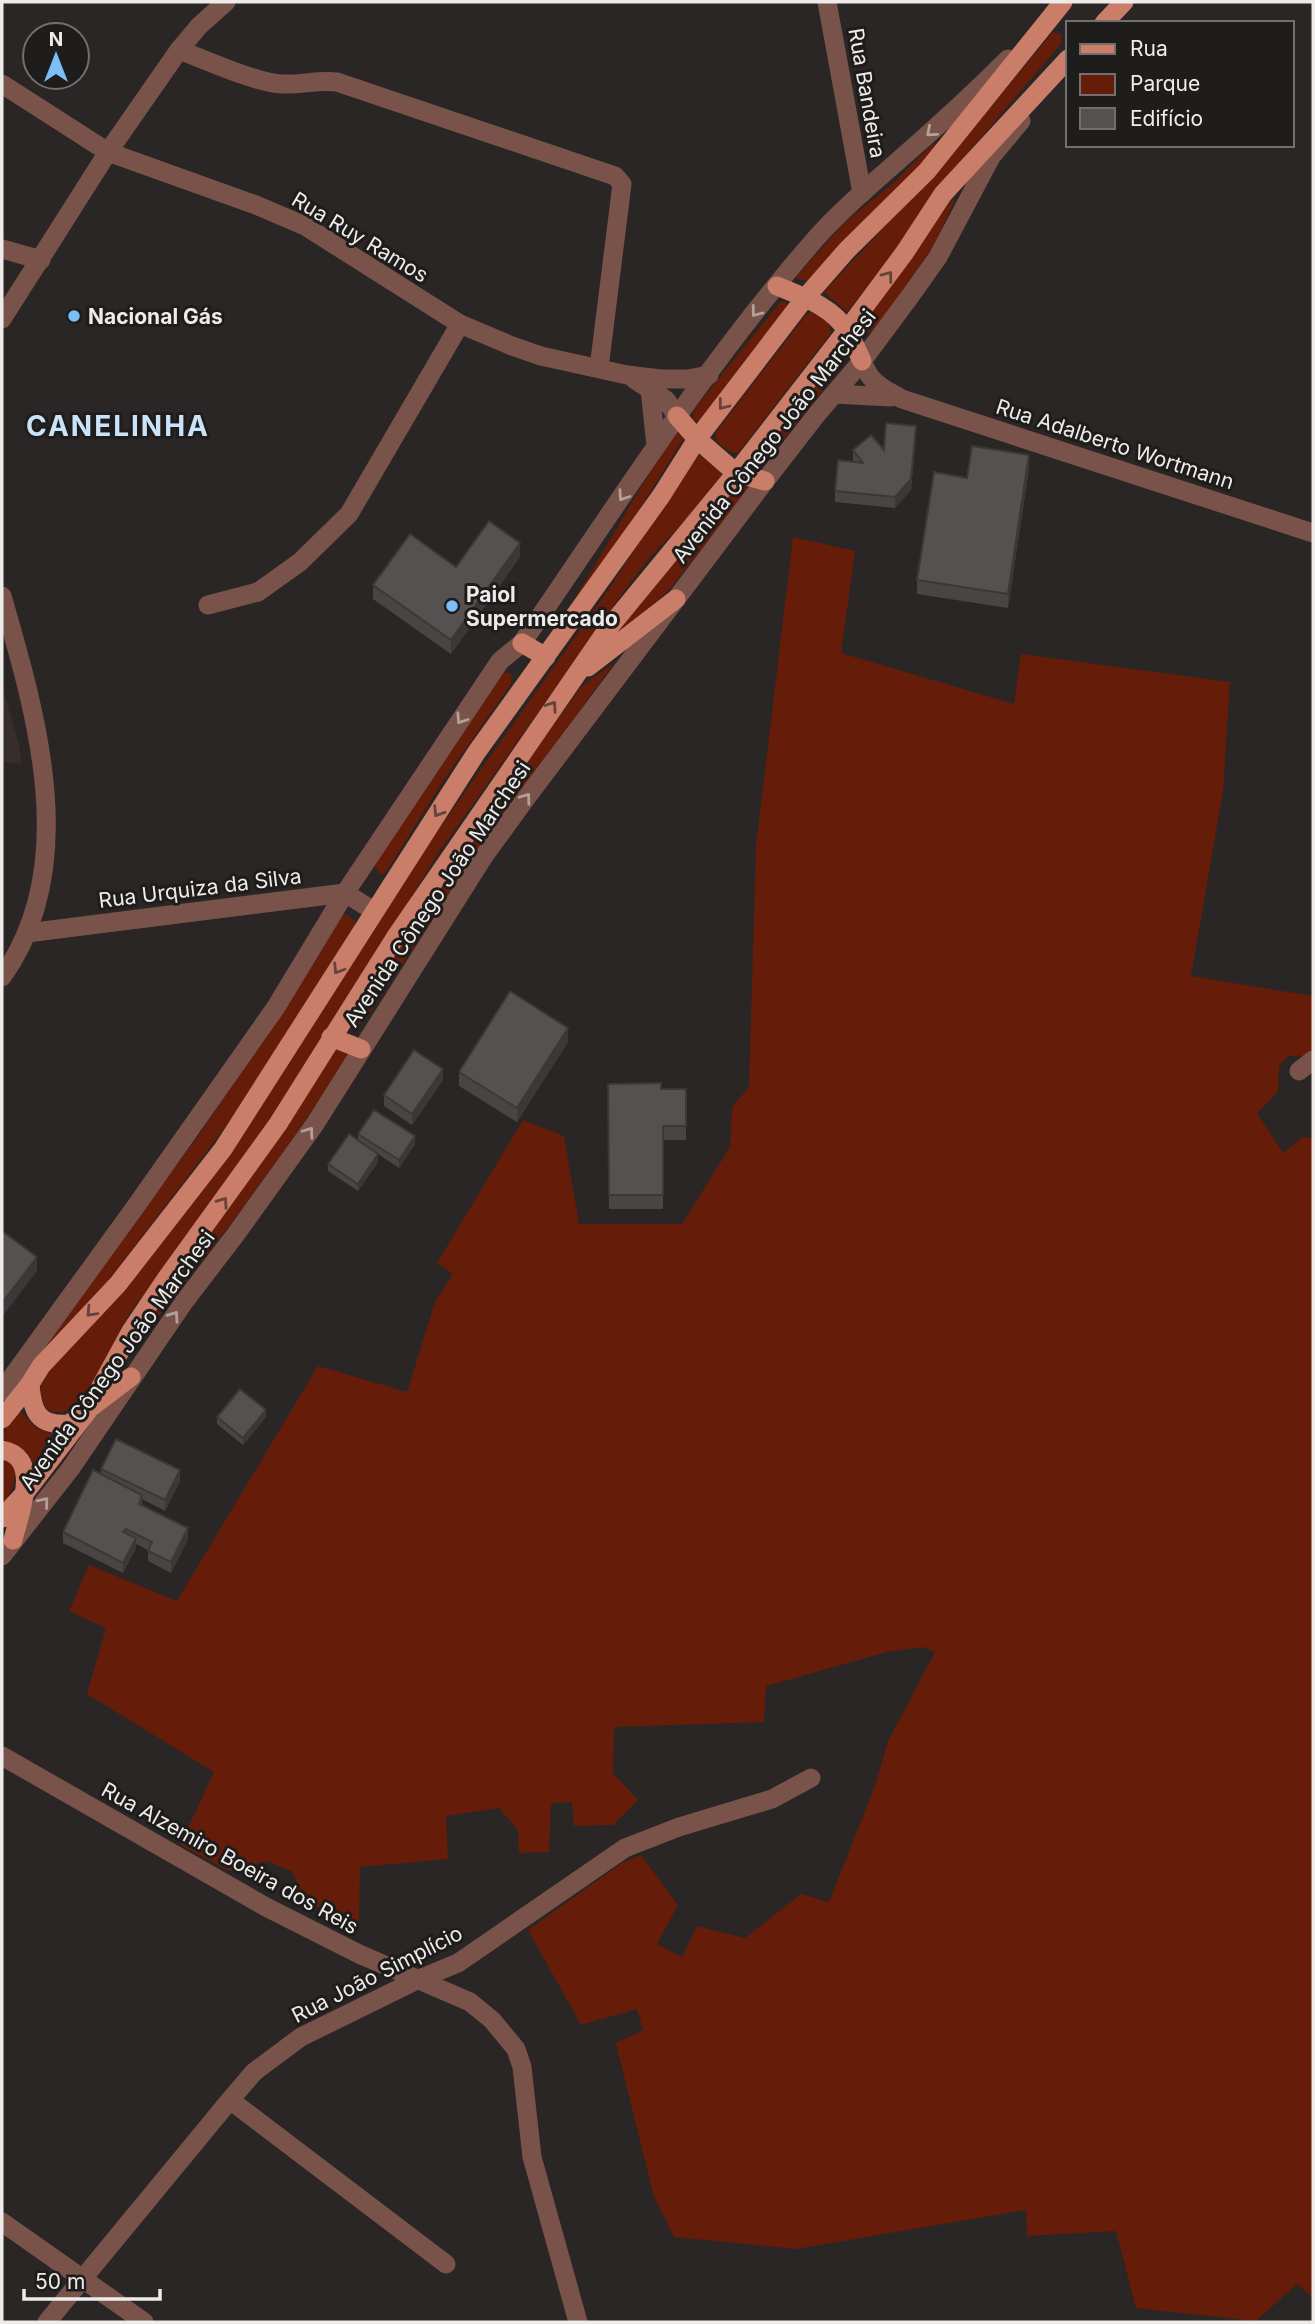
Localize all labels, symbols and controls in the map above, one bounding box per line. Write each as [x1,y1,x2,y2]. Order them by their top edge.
north arrow [21,21,91,91]
legend [1066,21,1294,147]
street label: Rua Bandeira [843,26,891,160]
text: N [49,28,63,51]
text: Rua [1130,36,1168,61]
text: Parque [1130,71,1200,96]
text: Edifício [1130,106,1203,131]
one-way arrow [927,124,940,136]
street label: Rua Ruy Ramos [287,186,433,288]
one-way arrow [879,271,892,284]
place label: Nacional Gás [88,304,223,329]
street label: Avenida Cônego João Marchesi [667,304,881,568]
one-way arrow [752,304,765,317]
marker: Nacional Gás [66,308,82,324]
street label: Rua Adalberto Wortmann [993,394,1237,494]
one-way arrow [719,398,732,410]
district label: CANELINHA [26,409,210,443]
one-way arrow [619,488,631,501]
place label: Paiol Supermercado [466,582,618,631]
marker: Paiol Supermercado [444,598,460,614]
one-way arrow [544,701,557,714]
one-way arrow [457,711,469,724]
street label: Avenida Cônego João Marchesi [339,756,535,1032]
one-way arrow [518,793,530,806]
one-way arrow [434,804,446,817]
street label: Rua Urquiza da Silva [97,863,303,913]
one-way arrow [334,961,347,974]
one-way arrow [300,1127,313,1140]
one-way arrow [215,1197,227,1210]
street label: Avenida Cônego João Marchesi [14,1225,220,1495]
one-way arrow [87,1304,99,1317]
one-way arrow [166,1311,178,1324]
one-way arrow [35,1497,48,1509]
street label: Rua Alzemiro Boeira dos Reis [97,1777,363,1939]
street label: Rua João Simplício [287,1920,467,2028]
scale bar [24,2258,161,2302]
text: 50 m [35,2269,85,2294]

